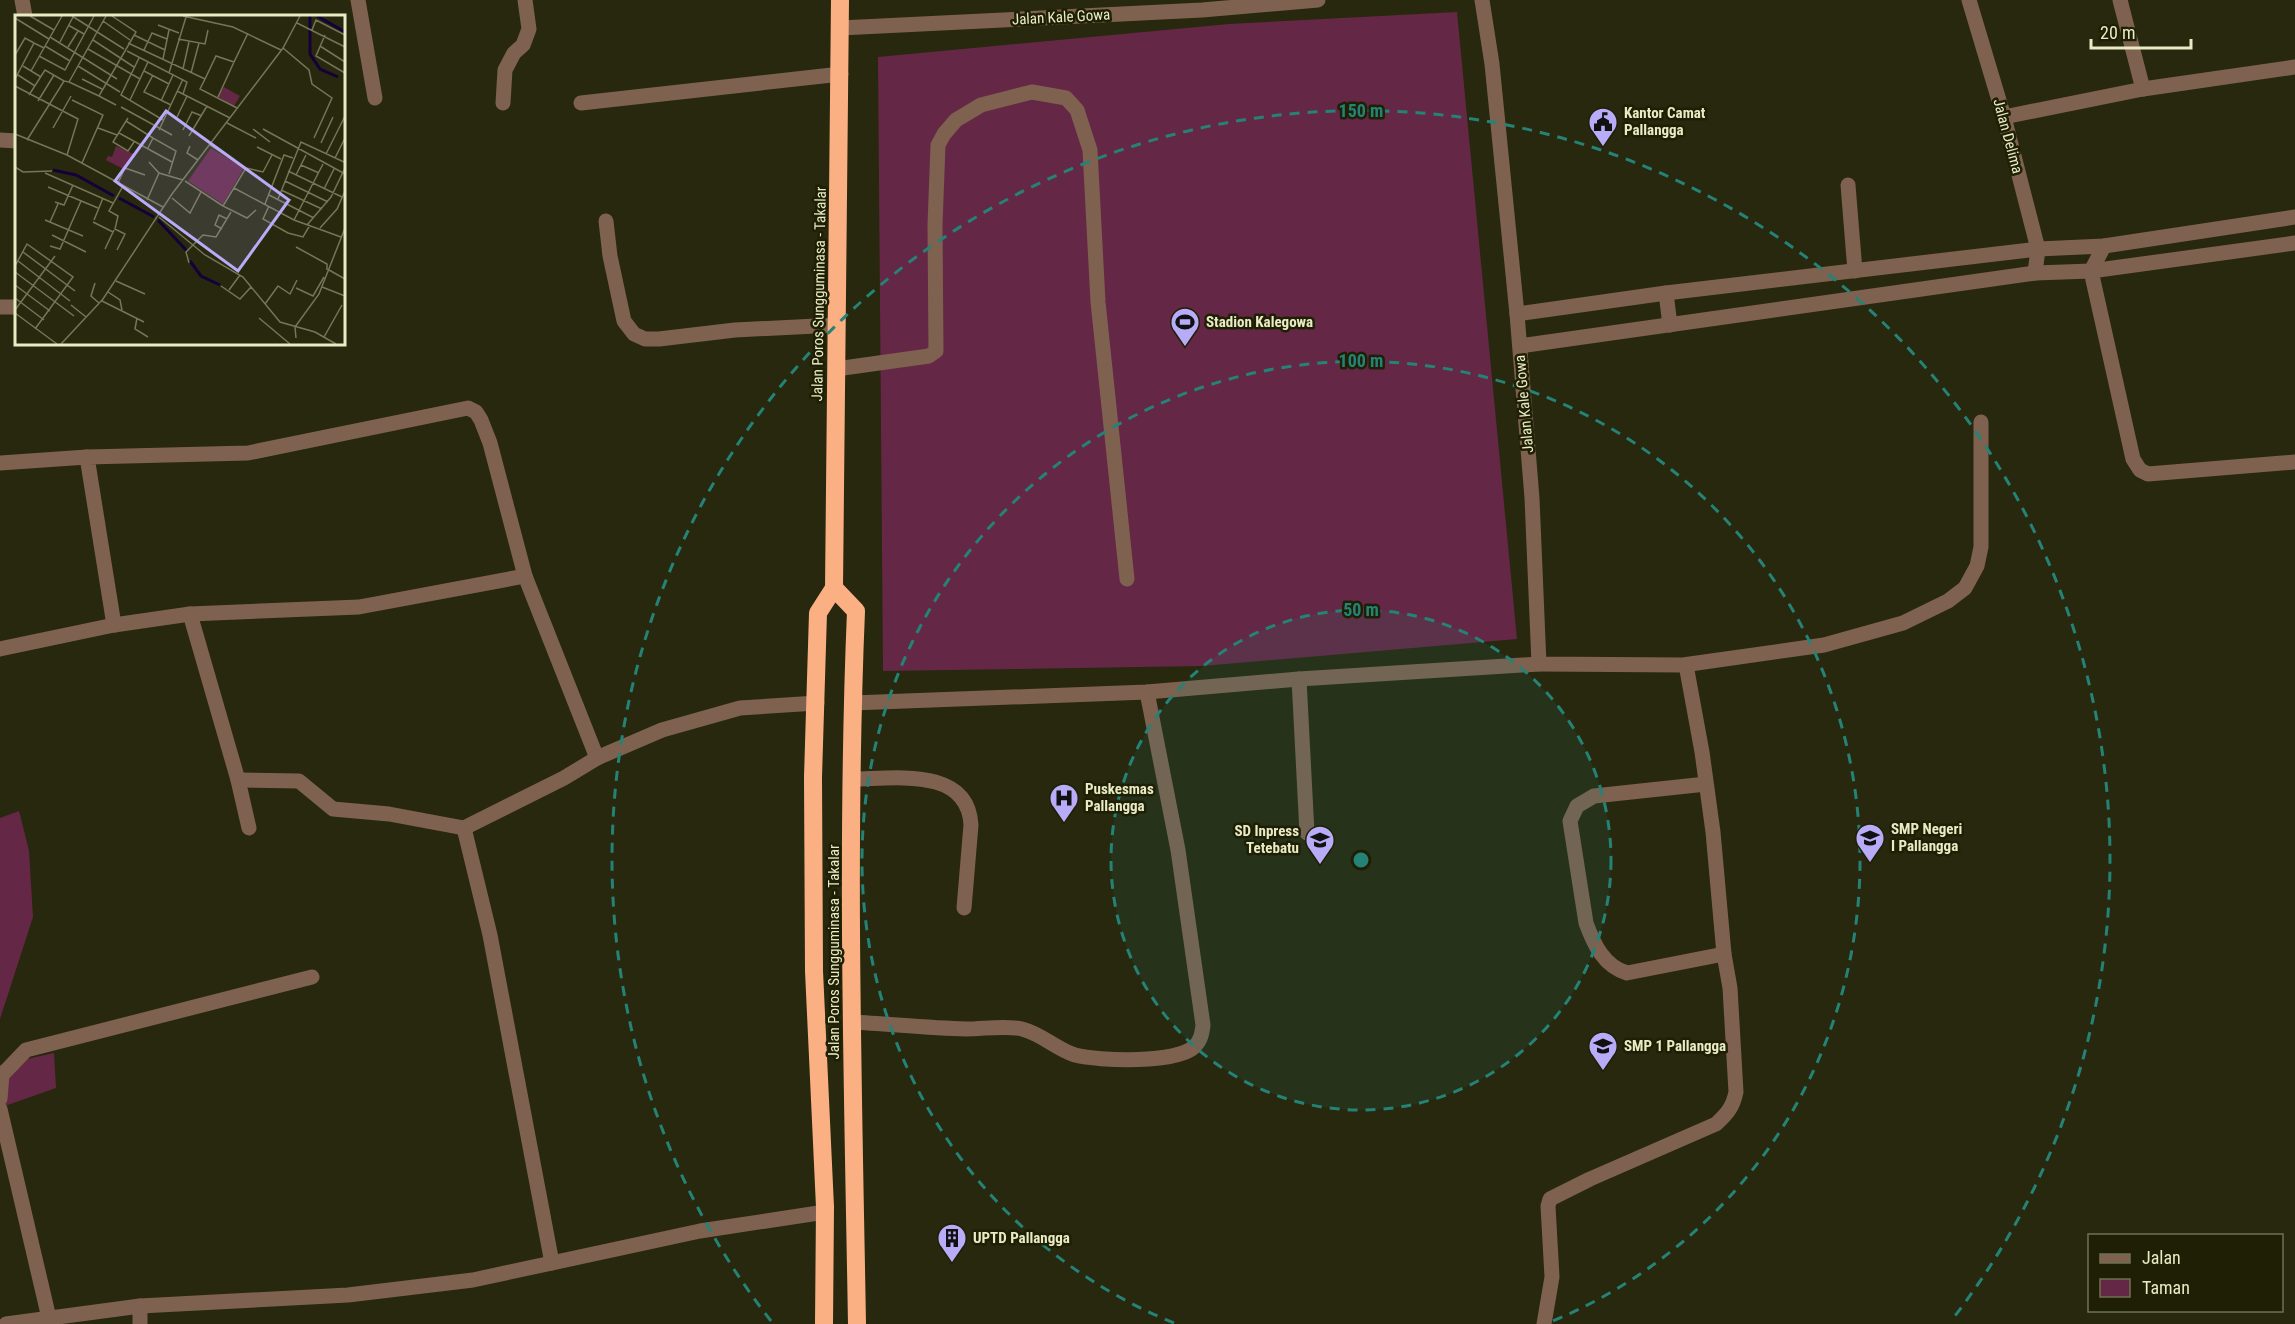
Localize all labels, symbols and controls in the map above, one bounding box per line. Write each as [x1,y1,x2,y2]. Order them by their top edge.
street label: Jalan Kale Gowa [1011,5,1111,29]
scale bar [2091,12,2192,50]
inset map [15,15,345,345]
text: 20 m [2100,22,2135,43]
street label: Jalan Delima [1989,97,2027,175]
text: 150 m [1339,100,1383,121]
place label: Kantor Camat Pallangga [1624,104,1706,139]
public building icon: Kantor Camat Pallangga [1587,106,1619,148]
street label: Jalan Poros Sungguminasa - Takalar [808,186,830,402]
sports icon: Stadion Kalegowa [1169,306,1201,348]
place label: Stadion Kalegowa [1206,313,1313,331]
text: 100 m [1339,350,1383,371]
street label: Jalan Kale Gowa [1511,354,1537,454]
text: 50 m [1343,599,1379,620]
place label: Puskesmas Pallangga [1085,780,1154,815]
hospital icon: Puskesmas Pallangga [1048,782,1080,824]
place label: SMP Negeri I Pallangga [1891,820,1962,855]
place label: SD Inpress Tetebatu [1234,822,1299,857]
school or university icon: SMP Negeri I Pallangga [1854,822,1886,864]
school or university icon: SD Inpress Tetebatu [1304,824,1336,866]
street label: Jalan Poros Sungguminasa - Takalar [825,844,843,1059]
centre of rings [1351,850,1371,870]
school or university icon: SMP 1 Pallangga [1587,1030,1619,1072]
place label: SMP 1 Pallangga [1624,1037,1726,1055]
building icon: UPTD Pallangga [936,1222,968,1264]
place label: UPTD Pallangga [973,1229,1070,1247]
legend [2088,1234,2283,1312]
text: Jalan [2142,1247,2181,1268]
text: Taman [2142,1277,2190,1298]

